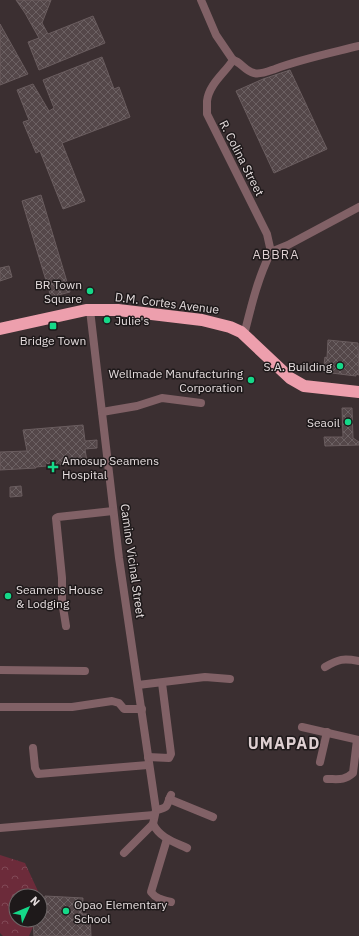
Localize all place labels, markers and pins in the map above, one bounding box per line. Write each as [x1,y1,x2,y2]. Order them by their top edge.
place label: BR Town Square [35,277,82,306]
marker: BR Town Square [85,286,95,296]
place label: Julie's [115,313,149,328]
marker: Julie's [102,315,112,325]
marker: Bridge Town [48,321,58,331]
place label: Bridge Town [20,333,86,348]
place label: S.A. Building [264,359,333,374]
marker: S.A. Building [335,361,345,371]
place label: Wellmade Manufacturing Corporation [108,366,244,395]
marker: Wellmade Manufacturing Corporation [246,375,256,385]
place label: Seaoil [307,415,340,430]
marker: Seaoil [343,417,353,427]
place label: Amosup Seamens Hospital [62,453,159,482]
marker: Amosup Seamens Hospital [47,461,59,473]
place label: Seamens House & Lodging [16,582,103,611]
marker: Seamens House & Lodging [3,591,13,601]
place label: Opao Elementary School [74,897,167,926]
marker: Opao Elementary School [61,906,71,916]

